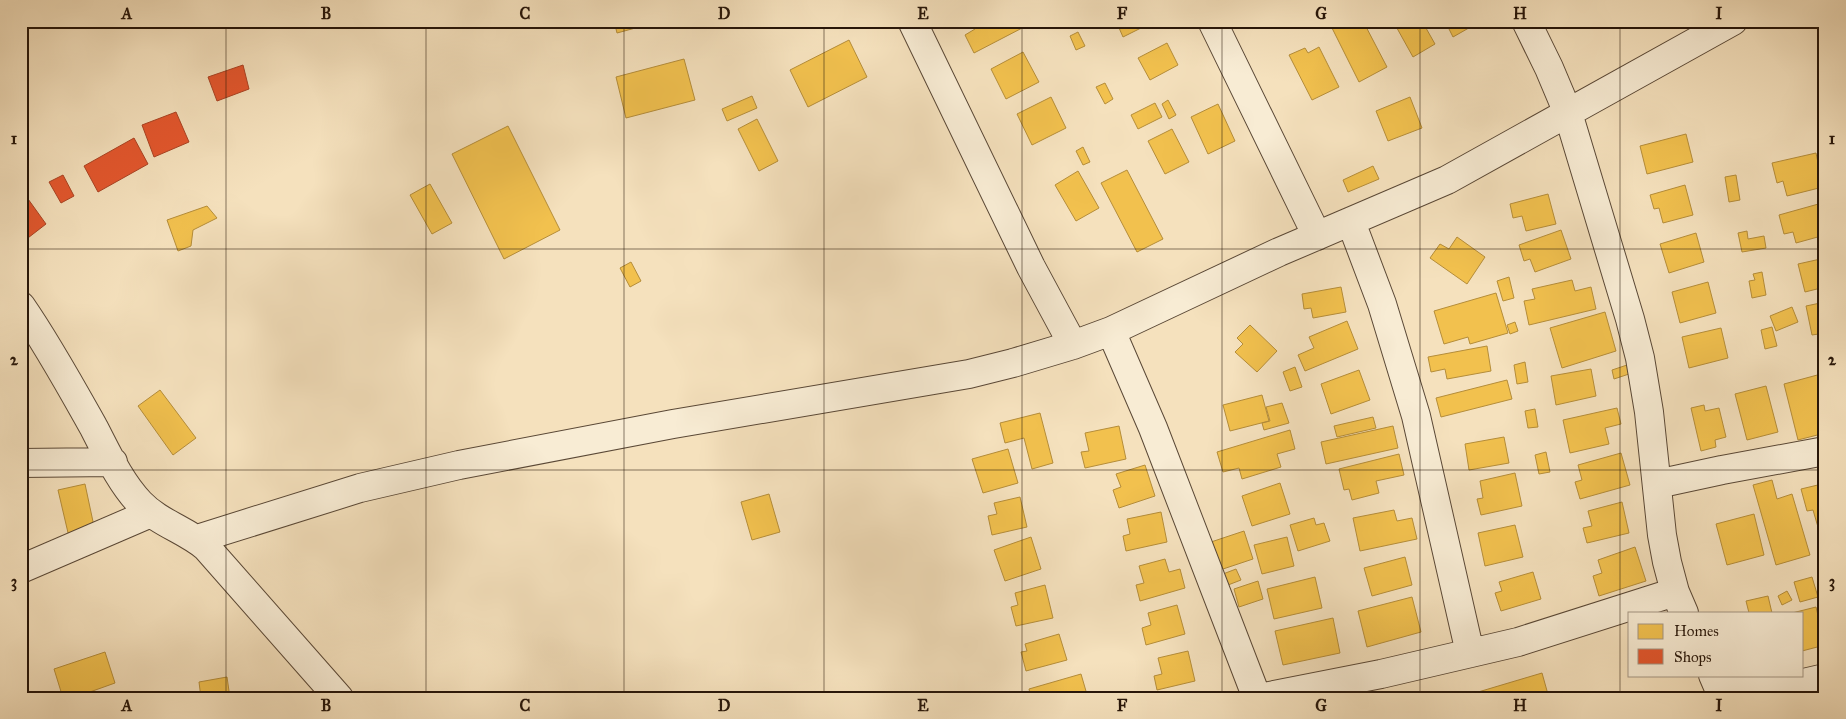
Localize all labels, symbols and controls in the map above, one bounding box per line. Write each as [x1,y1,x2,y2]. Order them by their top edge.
text: A [121,4,133,23]
text: B [321,4,331,23]
text: C [520,4,531,23]
text: D [718,4,731,23]
text: E [917,4,929,23]
text: F [1117,4,1128,23]
text: G [1315,4,1327,23]
text: H [1513,4,1527,23]
text: I [1716,4,1723,23]
text: 1 [11,129,18,148]
text: 1 [1829,129,1836,148]
text: 2 [10,350,19,369]
text: 2 [1828,350,1837,369]
text: 3 [11,572,17,592]
text: 3 [1829,572,1835,592]
legend [1628,612,1804,676]
text: Homes [1674,622,1719,640]
text: Shops [1674,648,1712,666]
text: A [121,696,133,715]
text: B [321,696,331,715]
text: C [520,696,531,715]
text: D [718,696,731,715]
text: E [917,696,929,715]
text: F [1117,696,1128,715]
text: G [1315,696,1327,715]
text: H [1513,696,1527,715]
text: I [1716,696,1723,715]

